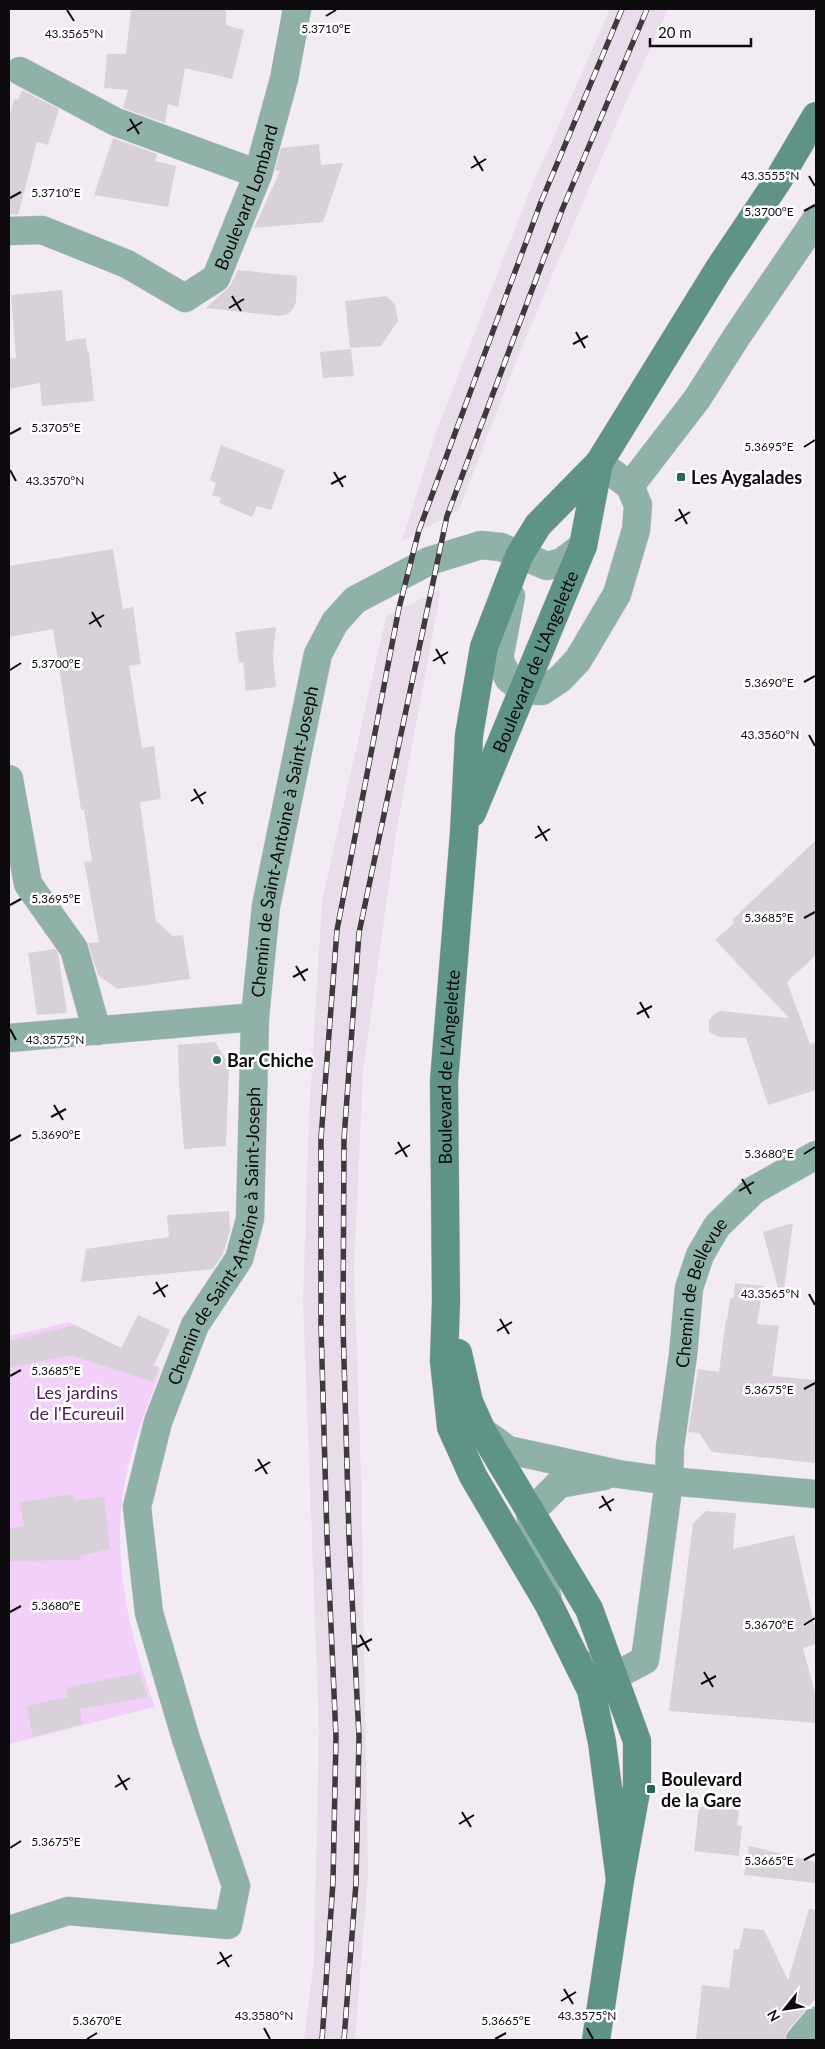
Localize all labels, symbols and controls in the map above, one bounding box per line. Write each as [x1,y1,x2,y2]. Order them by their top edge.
scale bar [650,15,751,47]
text: 5.3710°E [301,21,351,36]
text: 20 m [658,23,692,41]
text: 43.3565°N [45,26,103,41]
street label: Boulevard Lombard [209,122,282,273]
text: 43.3555°N [741,168,799,183]
text: 5.3710°E [31,185,81,200]
text: 5.3700°E [744,204,794,219]
text: 5.3705°E [31,420,81,435]
text: 5.3695°E [744,439,794,454]
place label: Les Aygalades [691,466,802,488]
marker: Les Aygalades [675,471,687,483]
text: 43.3570°N [26,473,84,488]
street label: Boulevard de L'Angelette [487,567,583,756]
text: 5.3700°E [31,656,81,671]
text: 5.3690°E [744,675,794,690]
street label: Chemin de Saint-Antoine à Saint-Joseph [246,684,322,998]
text: 43.3560°N [741,727,799,742]
text: 5.3695°E [31,891,81,906]
text: 5.3685°E [744,910,794,925]
street label: Boulevard de L'Angelette [433,969,464,1165]
text: 43.3575°N [26,1032,84,1047]
place label: Bar Chiche [227,1049,314,1071]
marker: Bar Chiche [211,1054,223,1066]
street label: Chemin de Saint-Antoine à Saint-Joseph [162,1086,264,1388]
text: 5.3690°E [31,1127,81,1142]
text: 5.3680°E [744,1146,794,1161]
street label: Chemin de Bellevue [670,1212,731,1369]
text: 43.3565°N [741,1286,799,1301]
text: 5.3685°E [31,1363,81,1378]
park label: Les jardins de l'Ecureuil [30,1381,125,1424]
text: 5.3675°E [744,1382,794,1397]
text: 5.3680°E [31,1598,81,1613]
text: 5.3670°E [744,1617,794,1632]
place label: Boulevard de la Gare [661,1768,742,1811]
marker: Boulevard de la Gare [645,1783,657,1795]
text: 5.3675°E [31,1834,81,1849]
text: 5.3665°E [744,1853,794,1868]
north arrow [760,1984,810,2034]
text: N [763,2007,783,2025]
text: 43.3580°N [235,2008,293,2023]
text: 43.3575°N [558,2008,616,2023]
text: 5.3670°E [72,2013,122,2028]
text: 5.3665°E [481,2013,531,2028]

